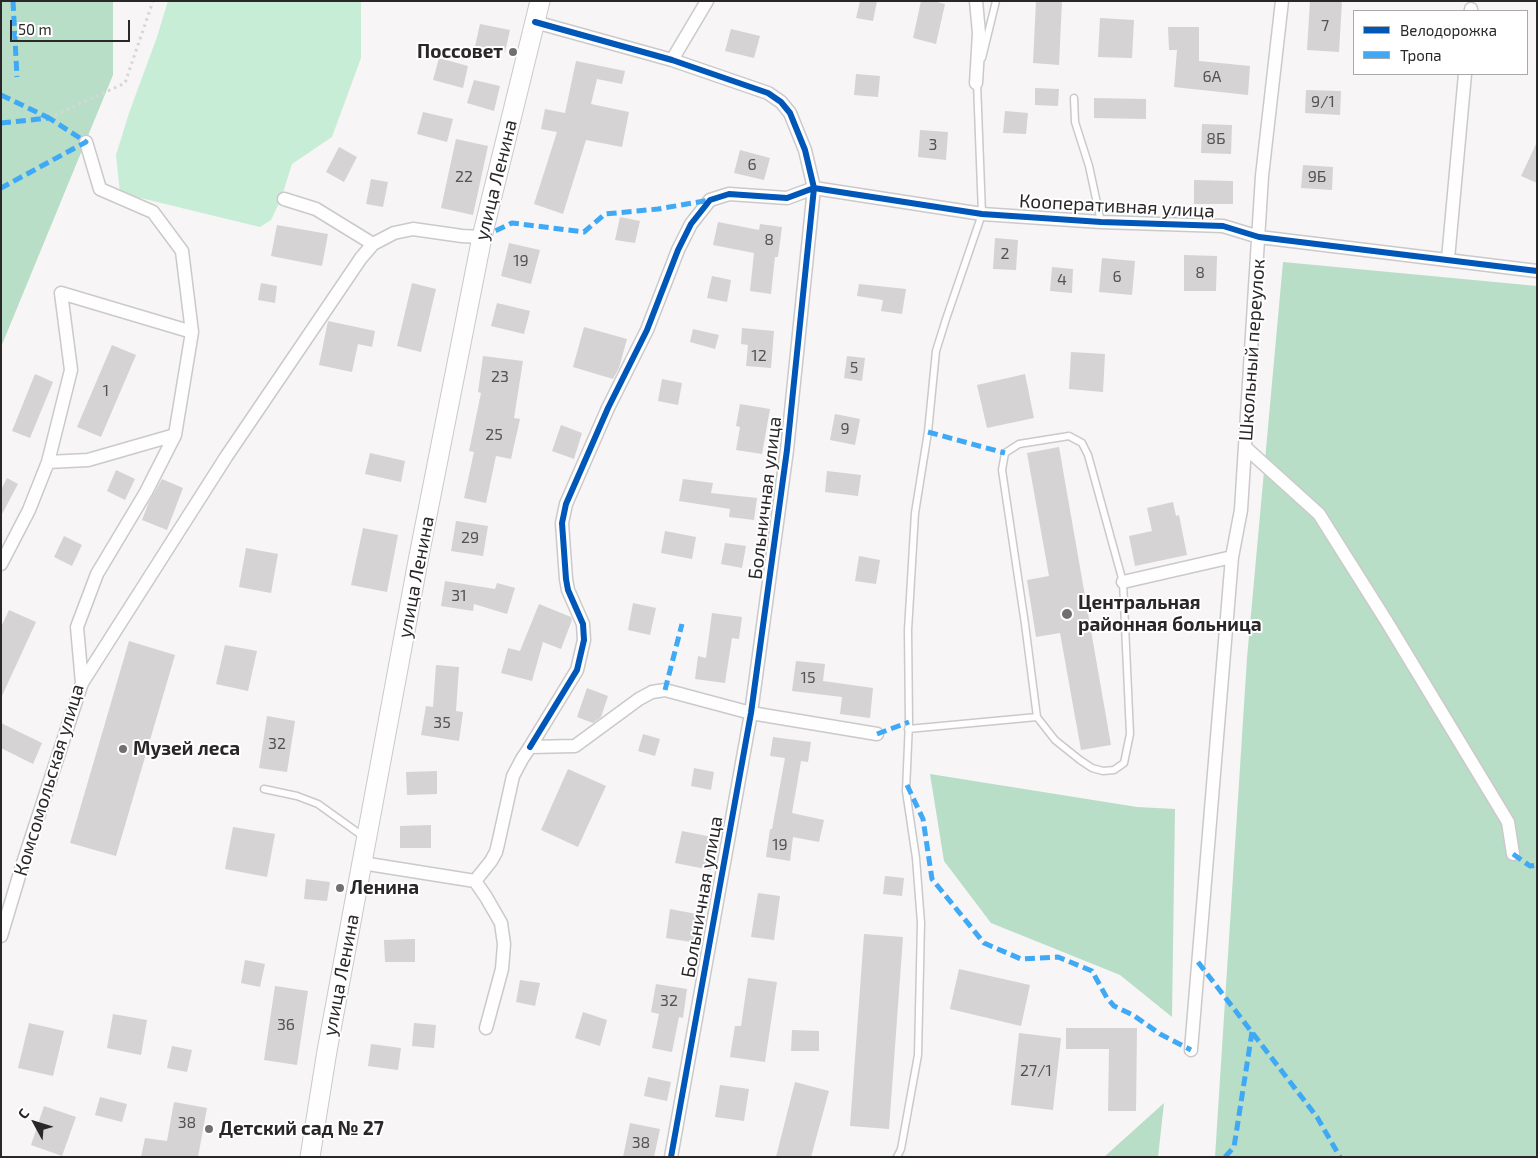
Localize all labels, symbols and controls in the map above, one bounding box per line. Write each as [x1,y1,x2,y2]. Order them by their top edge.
scale bar [12,10,132,42]
legend [1353,10,1528,75]
house number: 7 [1321,16,1329,36]
text: 50 m [18,20,52,38]
text: Велодорожка [1400,21,1497,39]
place label: Поссовет [417,41,503,63]
marker: Поссовет [507,46,519,58]
text: Тропа [1400,46,1442,64]
house number: 6А [1202,67,1222,87]
house number: 9/1 [1311,92,1335,112]
street label: улица Ленина [470,117,522,243]
house number: 8Б [1206,129,1226,149]
house number: 3 [929,135,937,155]
house number: 6 [747,155,757,175]
house number: 22 [455,167,473,187]
house number: 9Б [1308,167,1326,187]
street label: Кооперативная улица [1019,189,1215,223]
house number: 8 [764,230,774,250]
house number: 2 [1001,244,1009,264]
house number: 19 [513,251,529,271]
street label: Школьный переулок [1234,258,1270,442]
house number: 8 [1195,263,1205,283]
house number: 6 [1112,267,1122,287]
house number: 4 [1057,270,1067,290]
house number: 12 [751,346,767,366]
house number: 5 [850,358,858,378]
house number: 23 [491,367,509,387]
house number: 1 [103,381,109,401]
street label: Больничная улица [744,415,786,581]
house number: 9 [840,419,850,439]
house number: 25 [485,425,503,445]
street label: улица Ленина [393,514,439,640]
house number: 29 [461,528,479,548]
house number: 31 [451,586,467,606]
place label: Центральная районная больница [1078,592,1262,636]
marker: Центральная районная больница [1060,607,1074,621]
house number: 15 [801,668,815,688]
street label: Комсомольская улица [9,681,89,879]
house number: 35 [433,713,451,733]
house number: 32 [268,734,286,754]
place label: Музей леса [133,738,240,760]
marker: Музей леса [117,743,129,755]
street label: Больничная улица [677,814,727,980]
house number: 19 [772,835,788,855]
place label: Ленина [350,877,419,899]
marker: Ленина [334,882,346,894]
street label: улица Ленина [318,912,364,1038]
house number: 32 [660,991,678,1011]
house number: 36 [277,1015,295,1035]
house number: 27/1 [1020,1061,1052,1081]
north arrow [10,1098,60,1148]
text: С [14,1105,32,1122]
house number: 38 [178,1113,196,1133]
place label: Детский сад № 27 [219,1118,384,1140]
marker: Детский сад № 27 [203,1123,215,1135]
house number: 38 [632,1133,650,1153]

